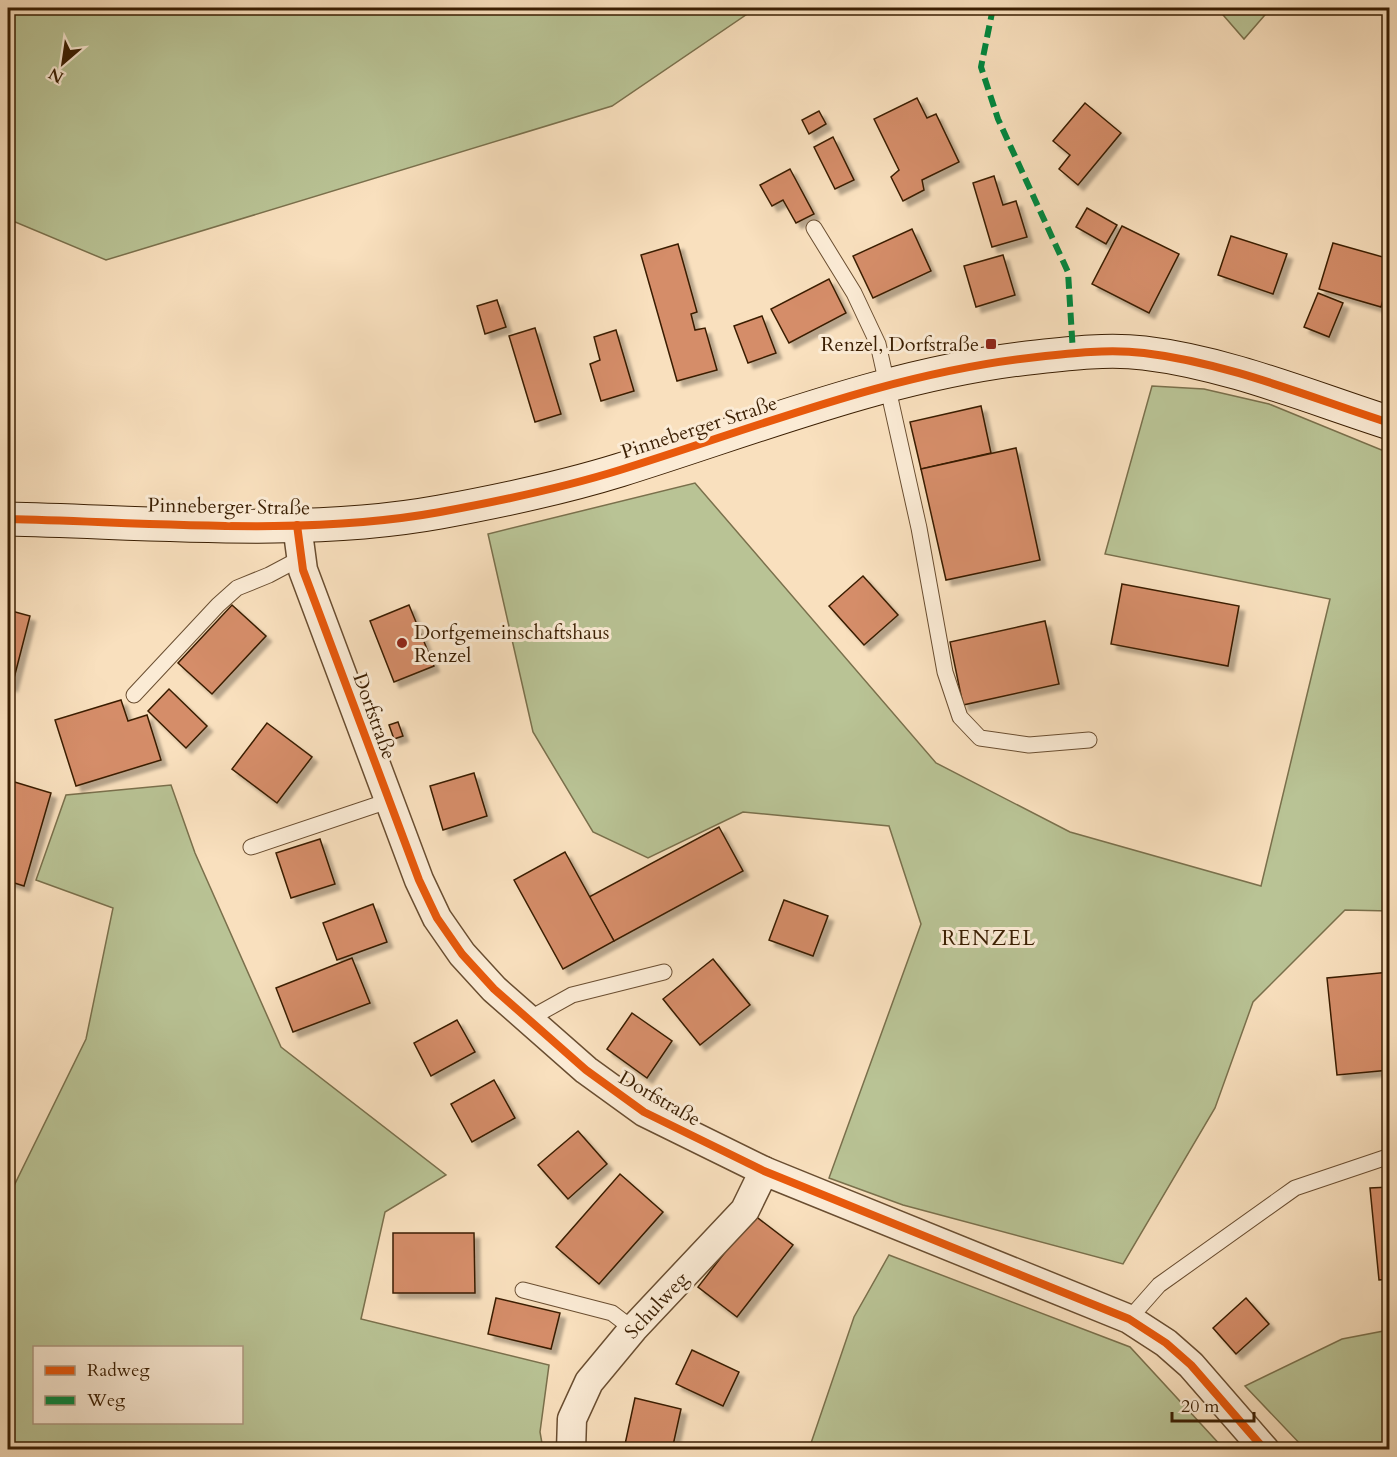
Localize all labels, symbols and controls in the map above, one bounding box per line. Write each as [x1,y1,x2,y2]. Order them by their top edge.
north arrow [33,33,93,93]
text: N [45,62,68,88]
place label: Renzel, Dorfstraße [821,331,979,358]
marker: Renzel, Dorfstraße [984,337,998,351]
street label: Pinneberger Straße [618,390,781,465]
street label: Pinneberger Straße [147,492,311,521]
place label: Dorfgemeinschaftshaus Renzel [414,619,610,669]
marker: Dorfgemeinschaftshaus Renzel [395,636,409,650]
street label: Dorfstraße [346,669,403,763]
district label: RENZEL [941,924,1037,953]
street label: Dorfstraße [614,1064,706,1133]
street label: Schulweg [618,1265,695,1345]
legend [33,1346,243,1424]
text: Radweg [87,1358,150,1383]
scale bar [1172,1385,1254,1423]
text: Weg [86,1388,126,1413]
text: 20 m [1181,1394,1220,1419]

